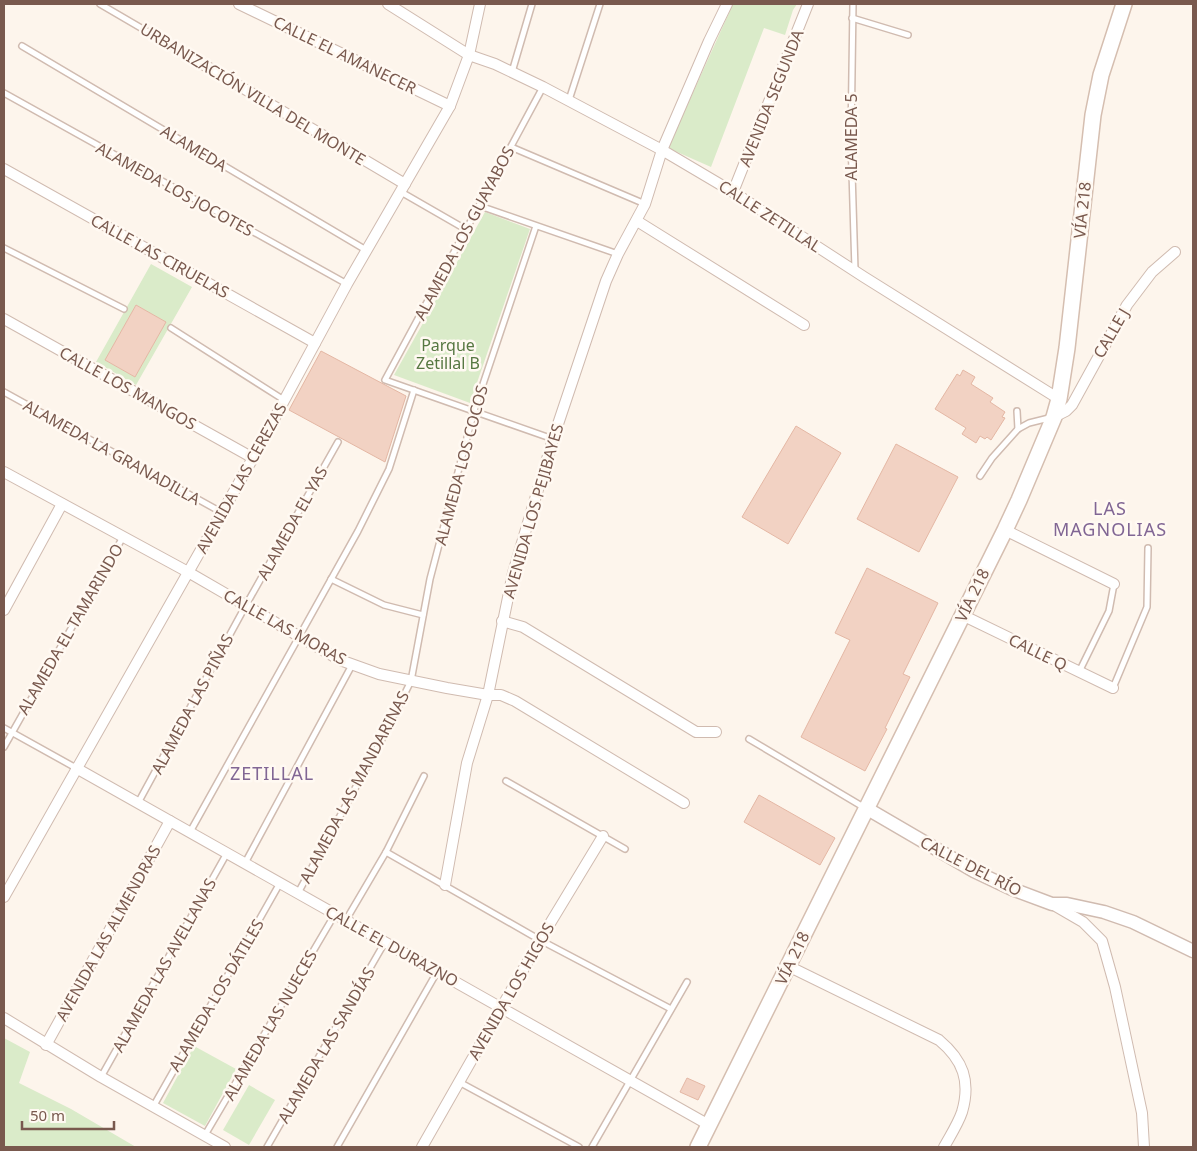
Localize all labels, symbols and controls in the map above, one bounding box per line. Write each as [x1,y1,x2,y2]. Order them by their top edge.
street label: CALLE EL AMANECER [270,11,420,99]
street label: URBANIZACIÓN VILLA DEL MONTE [136,18,370,170]
street label: AVENIDA SEGUNDA [733,25,809,170]
street label: ALAMEDA 5 [840,93,862,181]
street label: ALAMEDA [157,120,232,177]
street label: ALAMEDA LOS JOCOTES [92,137,258,242]
street label: ALAMEDA LOS GUAYABOS [409,142,519,324]
street label: CALLE ZETILLAL [715,175,825,257]
street label: VÍA 218 [1068,181,1096,239]
street label: CALLE LAS CIRUELAS [87,209,233,303]
street label: CALLE J [1088,304,1134,362]
park label: Parque Zetillal B [416,334,480,374]
street label: CALLE LOS MANGOS [56,341,201,435]
street label: ALAMEDA LOS COCOS [429,382,493,547]
street label: ALAMEDA LA GRANADILLA [20,394,205,510]
street label: AVENIDA LAS CEREZAS [190,399,292,557]
street label: AVENIDA LOS PEJIBAYES [498,421,569,601]
street label: ALAMEDA EL YAS [252,462,332,584]
district label: LAS MAGNOLIAS [1053,496,1167,541]
street label: ALAMEDA EL TAMARINDO [12,540,128,718]
street label: VÍA 218 [950,565,994,625]
street label: CALLE LAS MORAS [219,584,351,670]
street label: CALLE Q [1005,628,1071,676]
street label: ALAMEDA LAS PIÑAS [146,630,238,778]
street label: ALAMEDA LAS MANDARINAS [294,687,414,887]
district label: ZETILLAL [230,761,314,785]
street label: CALLE DEL RÍO [916,831,1026,901]
street label: AVENIDA LAS ALMENDRAS [50,841,166,1025]
street label: ALAMEDA LAS AVELLANAS [107,874,221,1056]
street label: CALLE EL DURAZNO [322,900,462,992]
street label: ALAMEDA LOS DÁTILES [163,915,269,1075]
street label: AVENIDA LOS HIGOS [463,918,559,1064]
street label: VÍA 218 [770,928,814,988]
street label: ALAMEDA LAS NUECES [218,946,322,1104]
street label: ALAMEDA LAS SANDÍAS [272,963,380,1127]
scale bar [22,1098,115,1130]
text: 50 m [30,1105,65,1125]

